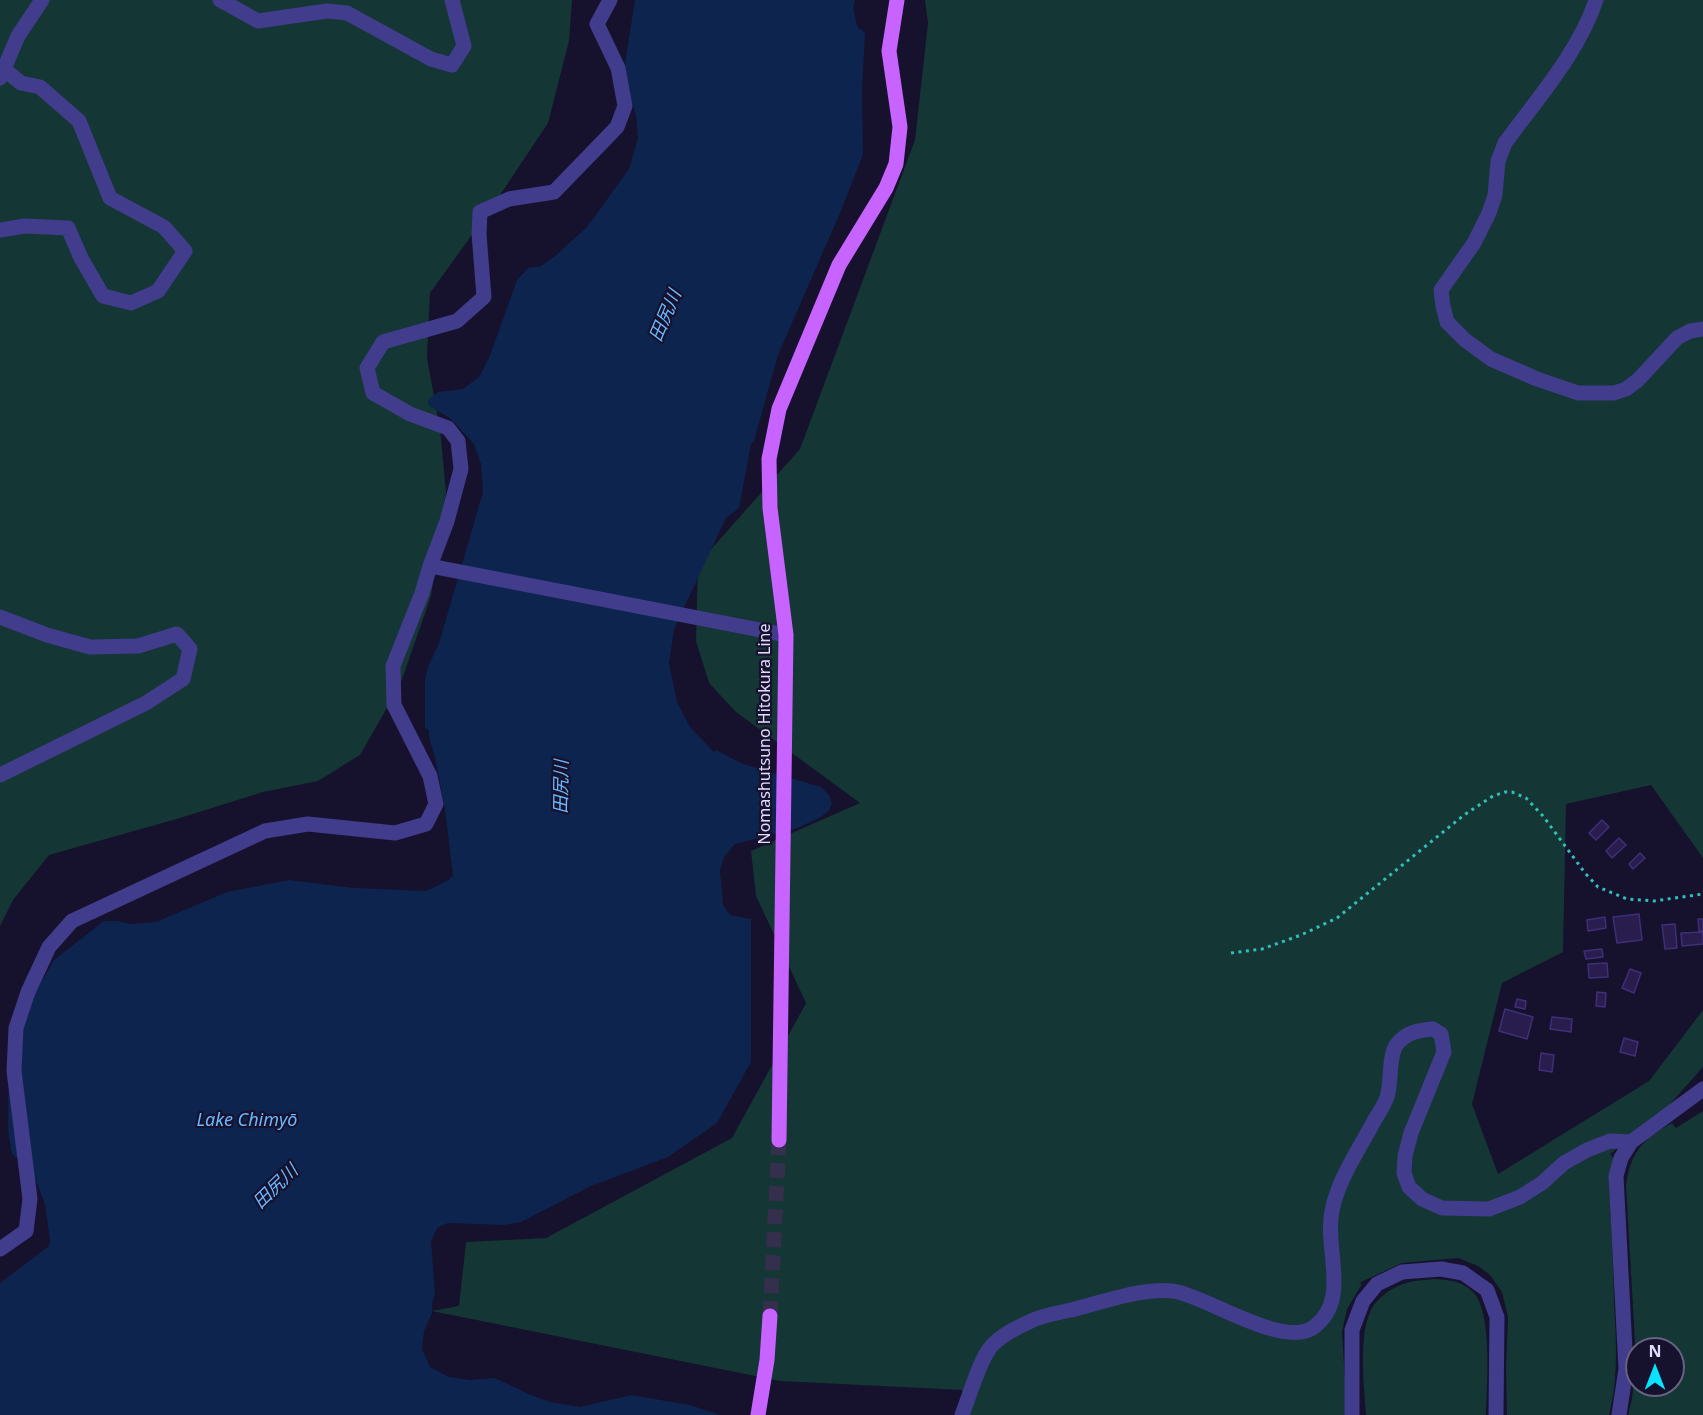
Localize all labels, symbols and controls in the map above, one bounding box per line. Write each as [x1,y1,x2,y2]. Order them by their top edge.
water label: 田尻川 [646,287,686,345]
street label: Nomashutsuno Hitokura Line [755,624,775,844]
water label: 田尻川 [551,760,573,814]
water label: Lake Chimyō [197,1110,297,1132]
water label: 田尻川 [249,1160,303,1214]
north arrow [1625,1337,1685,1397]
text: N [1648,1340,1662,1362]

